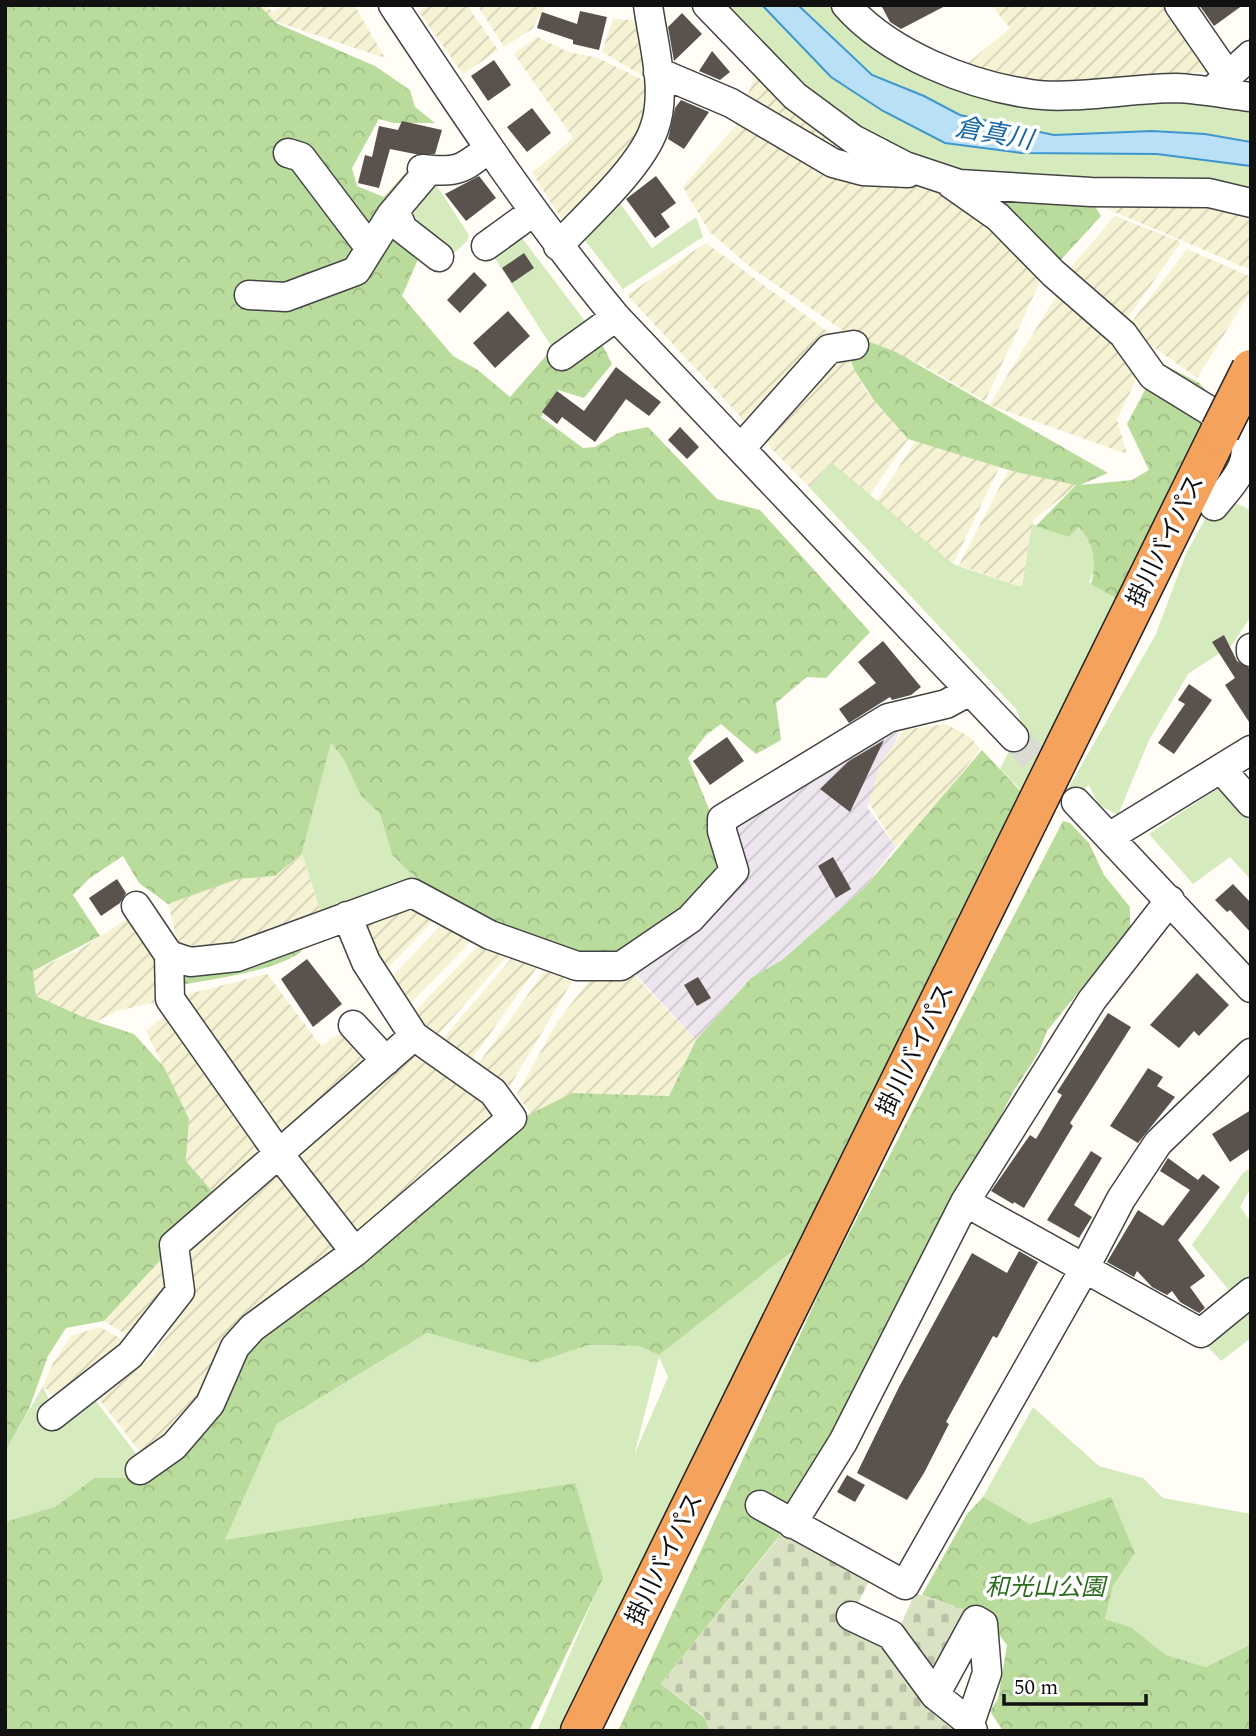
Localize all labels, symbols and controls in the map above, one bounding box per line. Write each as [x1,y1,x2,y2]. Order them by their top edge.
water label: 倉真川 [952,108,1039,161]
street label: 掛川バイパス [1118,469,1214,613]
street label: 掛川バイパス [868,978,964,1122]
street label: 掛川バイパス [617,1487,713,1631]
park label: 和光山公園 [985,1570,1108,1606]
scale bar [1004,1662,1146,1706]
text: 50 m [1014,1672,1058,1704]

